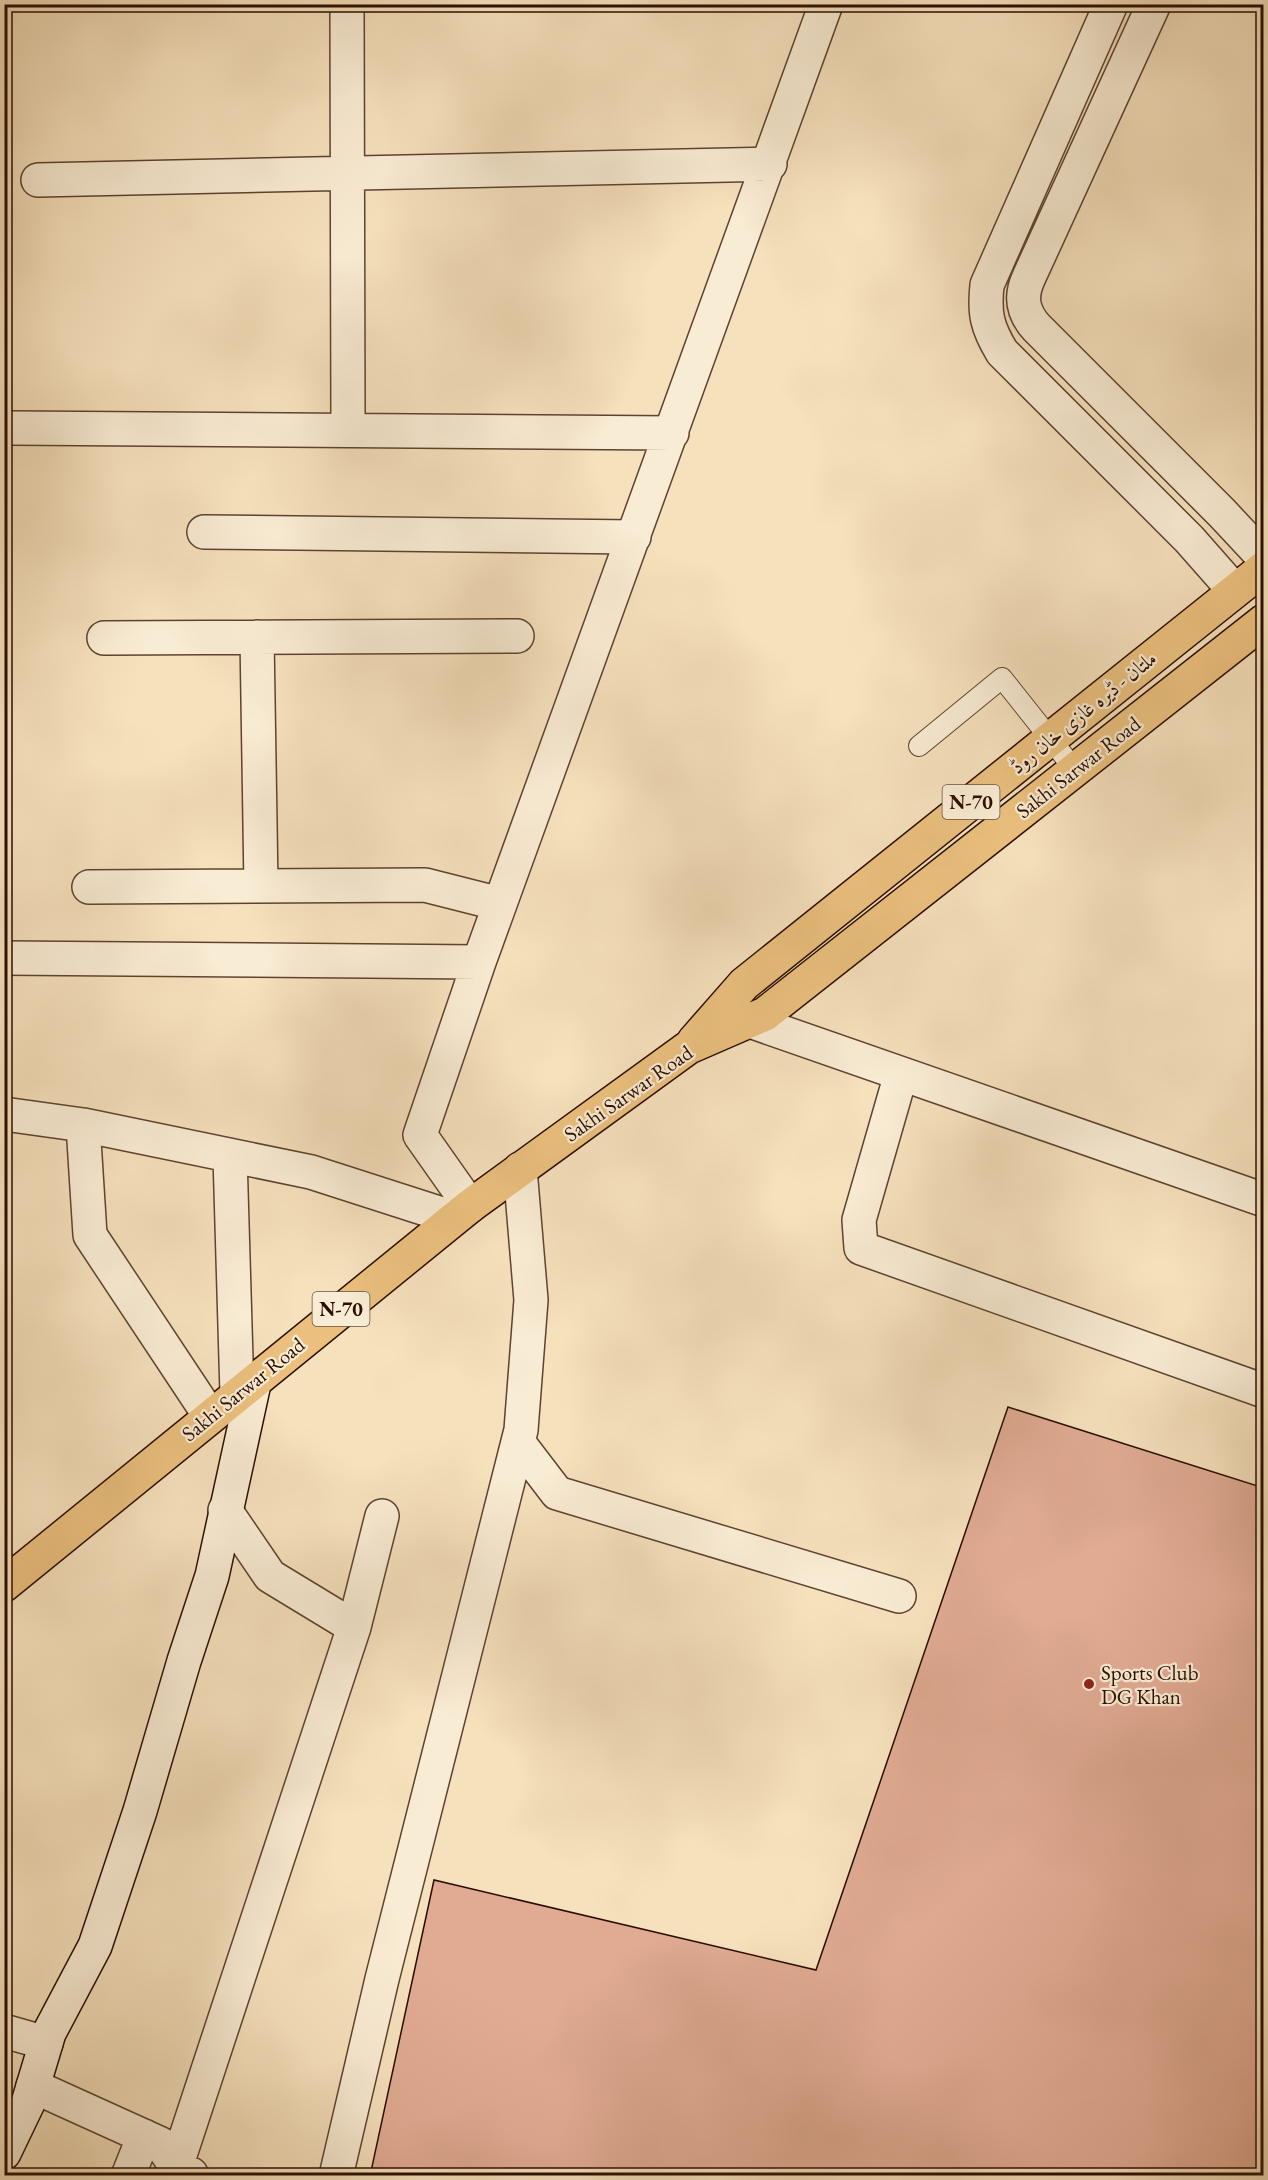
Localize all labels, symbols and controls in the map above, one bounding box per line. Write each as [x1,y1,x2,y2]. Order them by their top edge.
street label: ملتان - ڈیرہ غازی خان روڈ [1004,644,1162,780]
street label: Sakhi Sarwar Road [1010,710,1146,824]
road number: N-70 [942,785,1000,819]
street label: Sakhi Sarwar Road [558,1038,698,1147]
road number: N-70 [312,1292,370,1326]
street label: Sakhi Sarwar Road [176,1331,310,1447]
place label: Sports Club DG Khan [1101,1659,1199,1710]
marker: Sports Club DG Khan [1082,1677,1096,1691]

